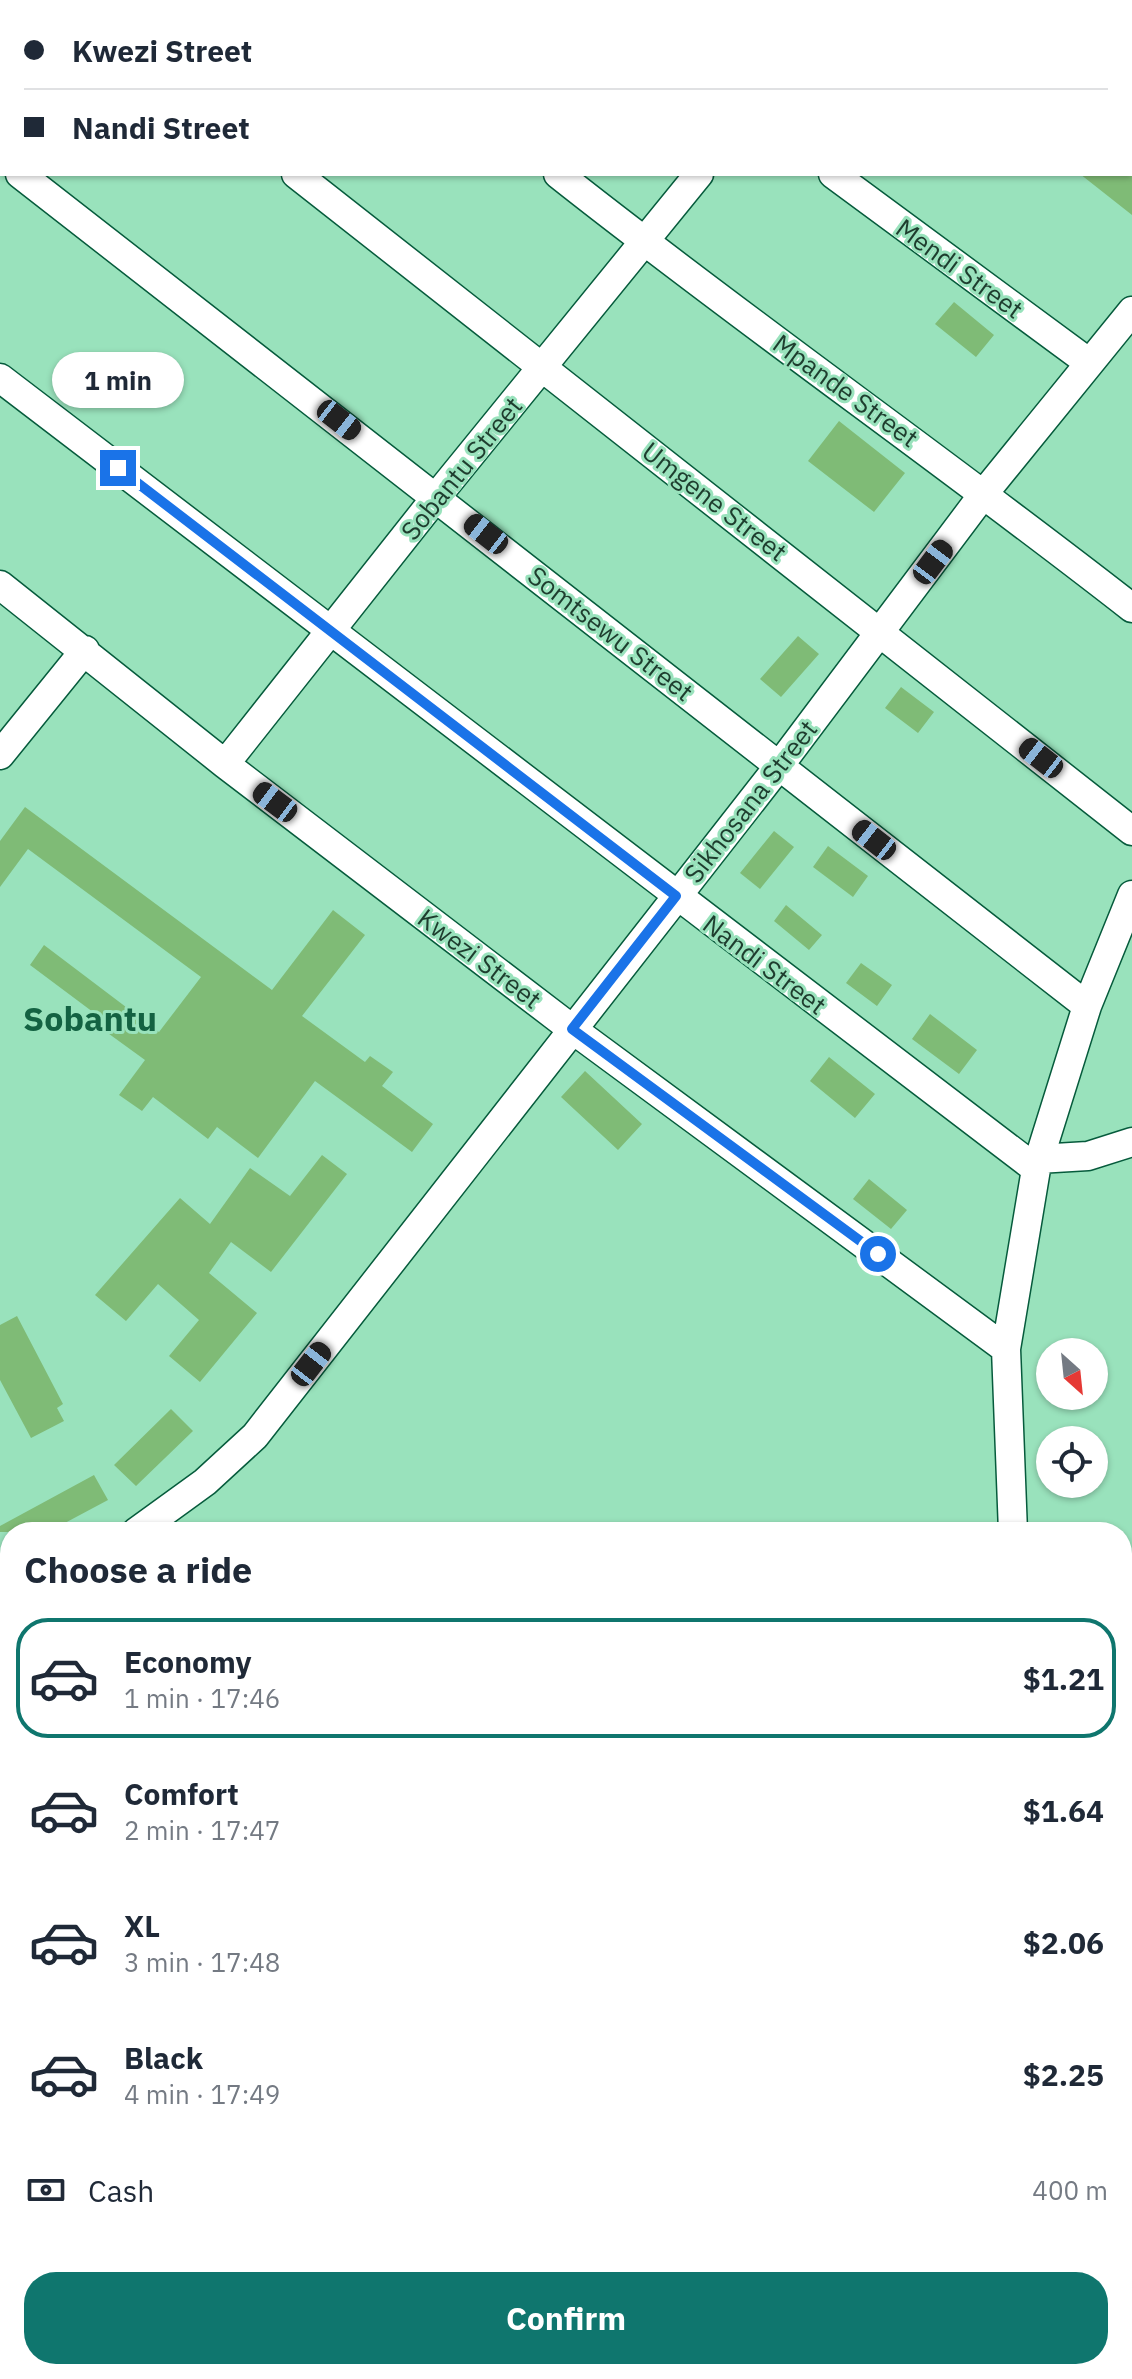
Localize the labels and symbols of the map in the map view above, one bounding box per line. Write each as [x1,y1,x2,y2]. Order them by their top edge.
street label: Mendi Street [890,210,1030,326]
street label: Mpande Street [767,326,925,454]
callout: 1 min [52,352,184,408]
street label: Sobantu Street [393,389,529,547]
car [313,396,365,444]
street label: Umgene Street [636,434,794,568]
route end [100,450,136,486]
car [460,510,512,558]
car [909,536,957,588]
street label: Somtsewu Street [522,558,700,708]
street label: Sikhosana Street [676,713,824,889]
car [1015,734,1067,782]
car [249,778,301,826]
car [848,816,900,864]
street label: Kwezi Street [411,900,549,1016]
street label: Nandi Street [696,906,834,1022]
district label: Sobantu [23,996,157,1040]
route start [860,1236,896,1272]
car [287,1338,335,1390]
north arrow [1036,1338,1108,1410]

